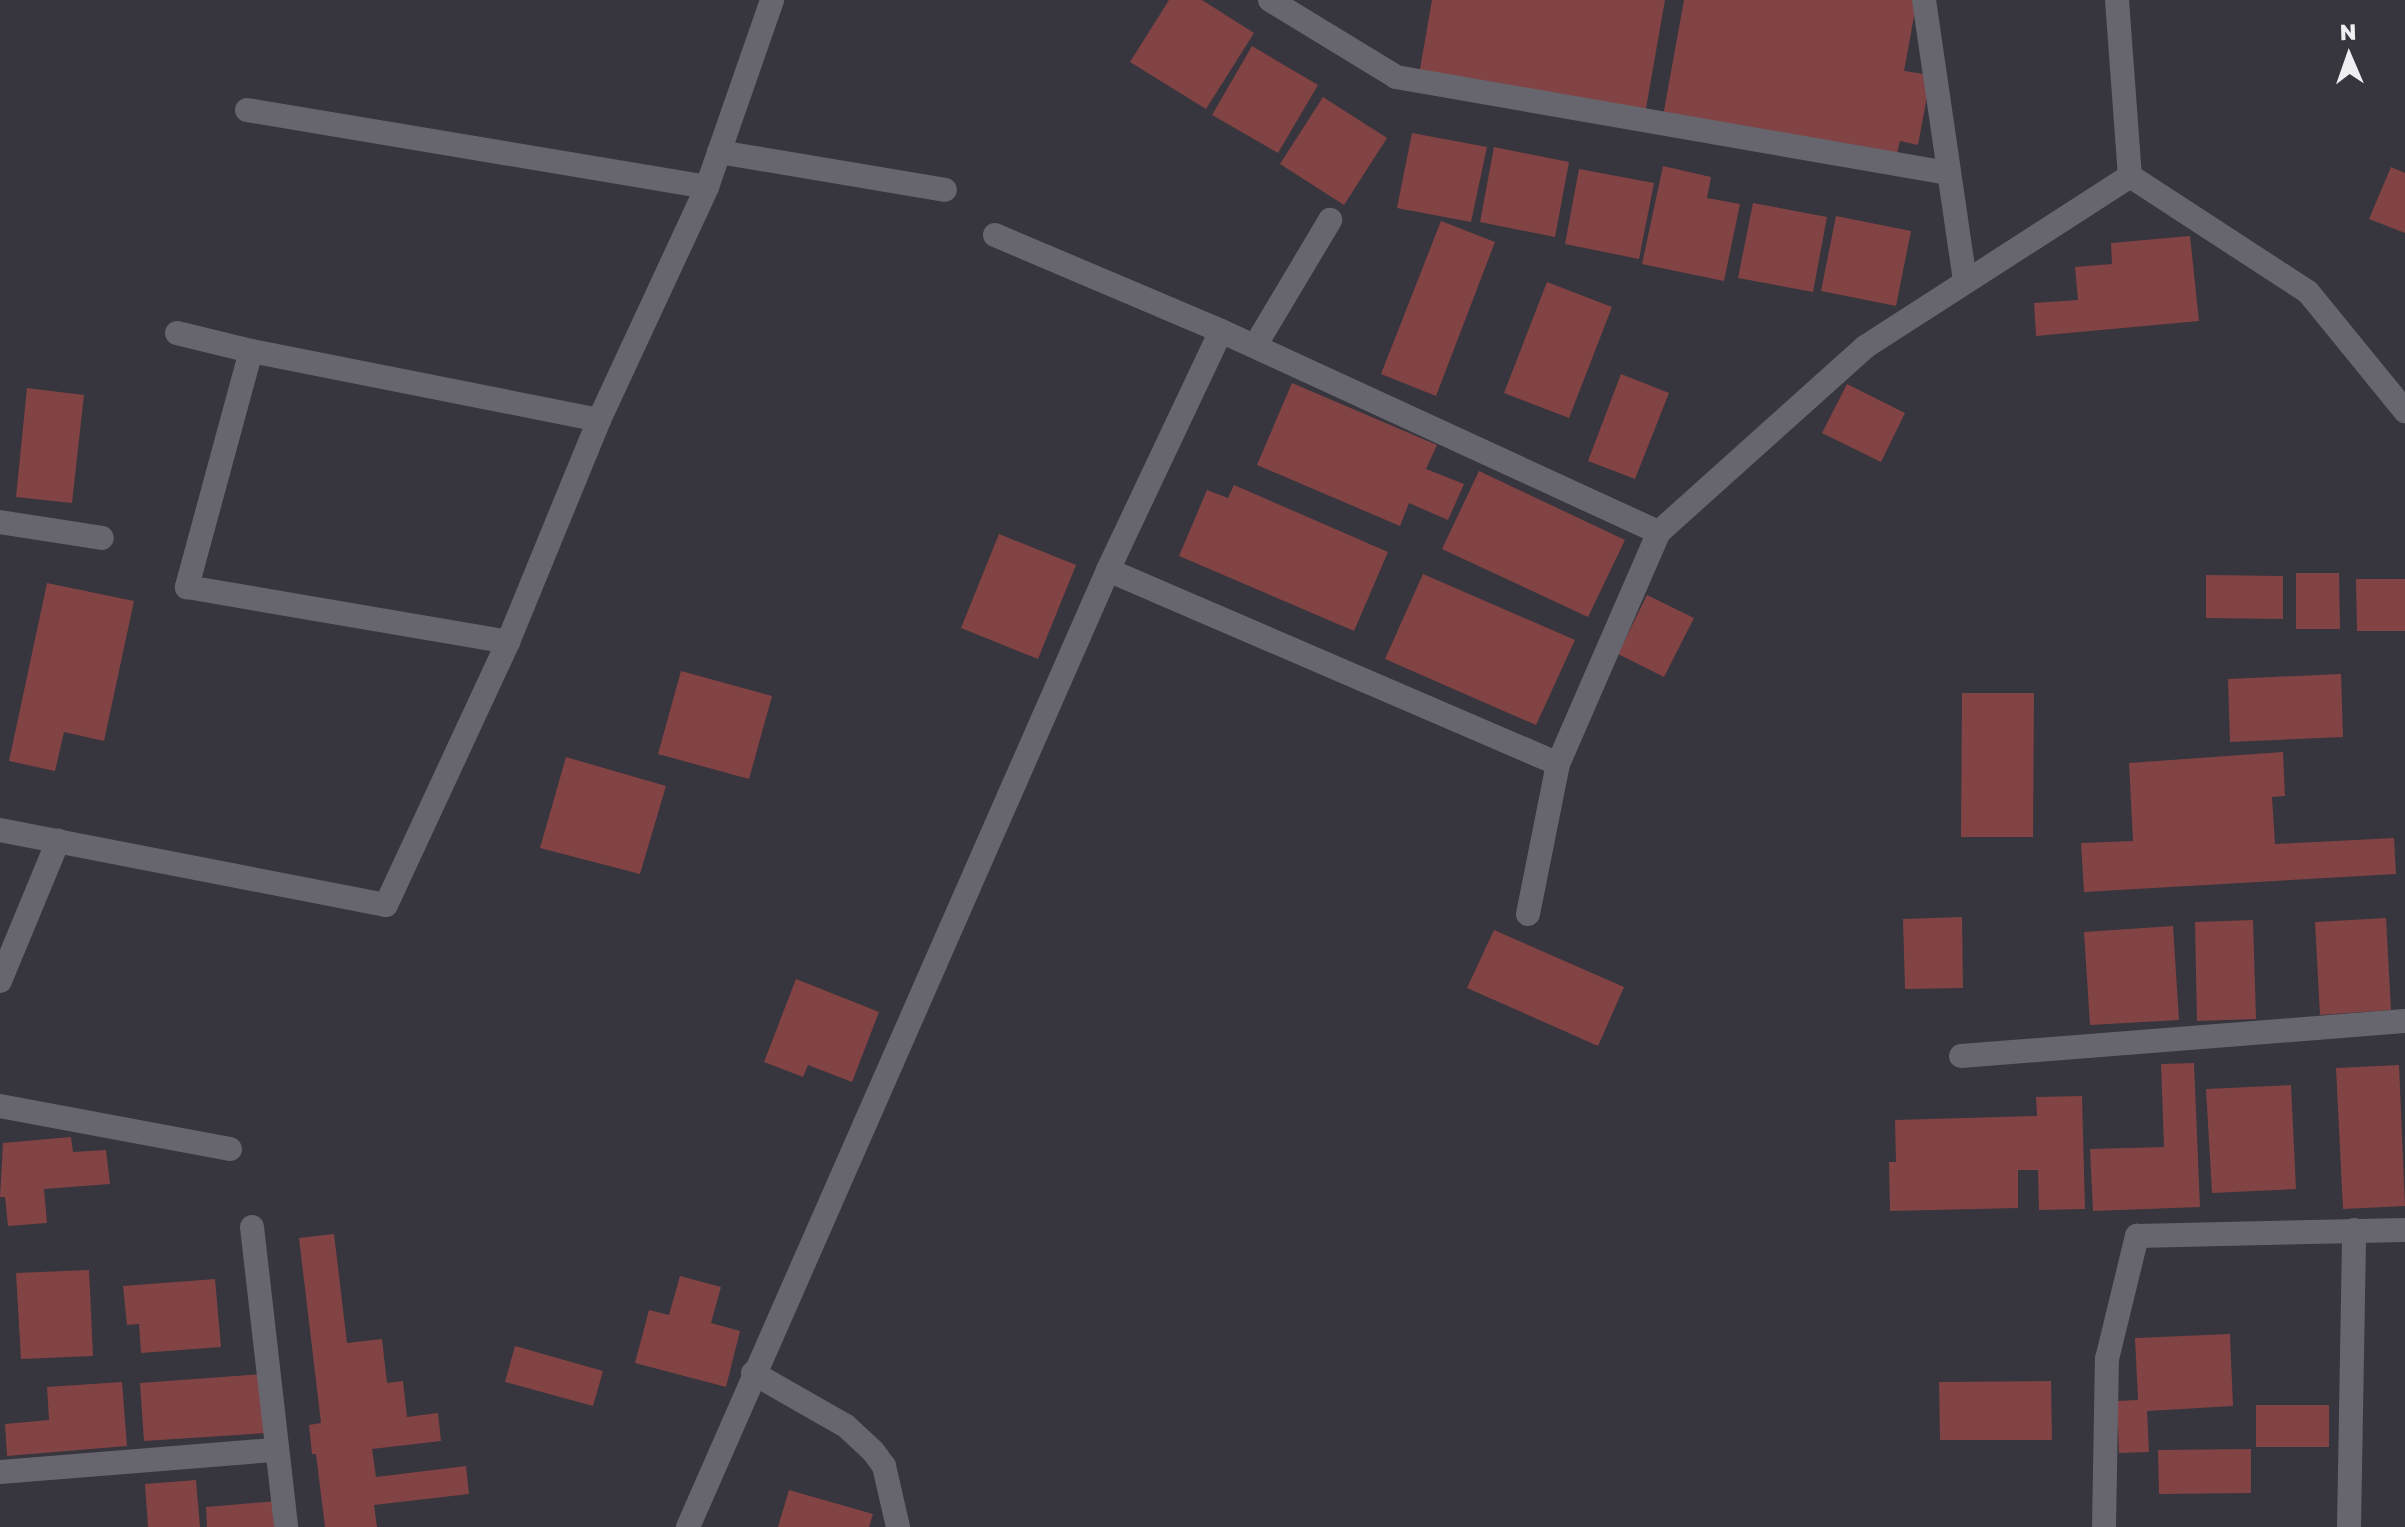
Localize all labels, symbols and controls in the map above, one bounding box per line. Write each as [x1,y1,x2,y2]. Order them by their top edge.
north arrow [2309,16,2389,96]
text: N [2339,18,2357,45]

